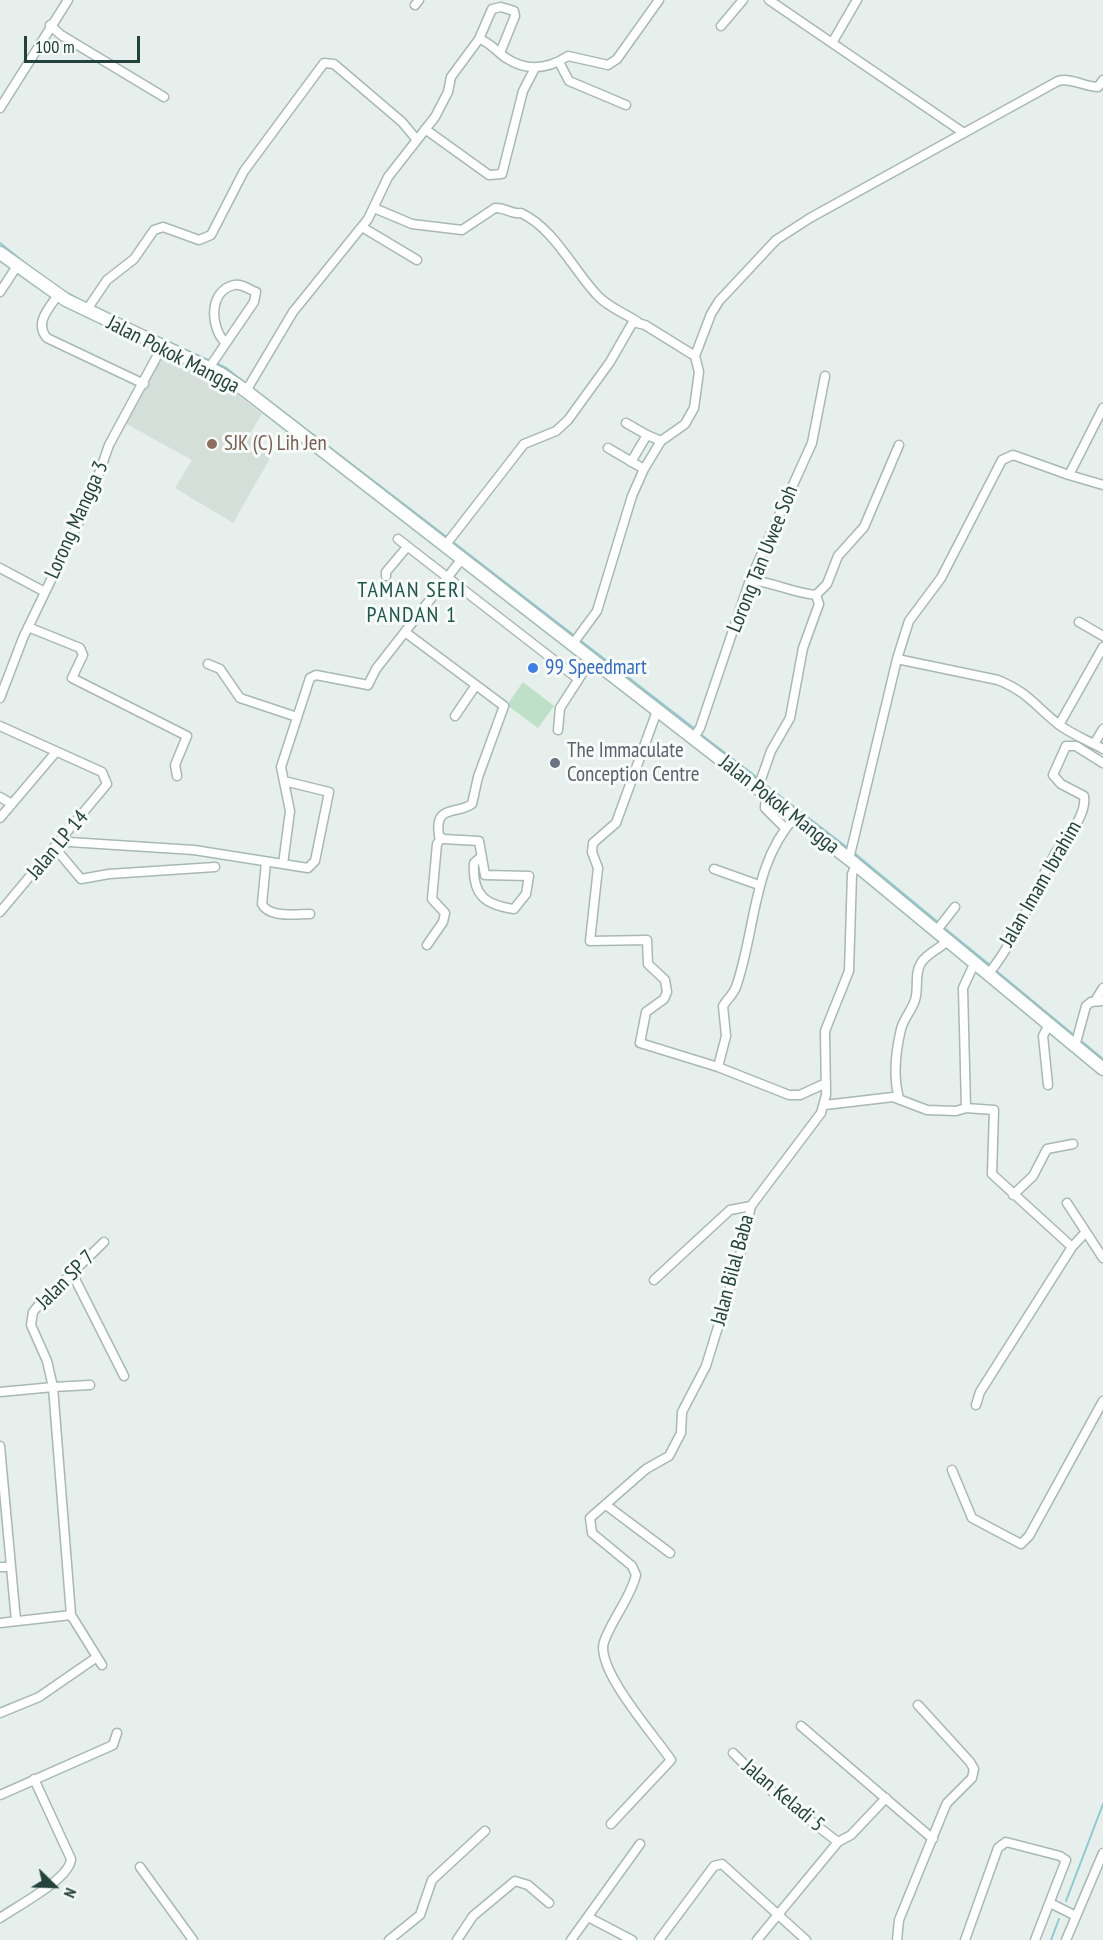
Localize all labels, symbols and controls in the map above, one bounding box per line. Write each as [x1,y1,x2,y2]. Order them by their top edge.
scale bar [27,24,142,62]
text: 100 m [35,35,75,58]
street label: Jalan Pokok Mangga [102,311,244,399]
place label: SJK (C) Lih Jen [224,431,327,457]
marker: SJK (C) Lih Jen [205,437,219,451]
street label: Lorong Mangga 3 [40,457,114,583]
street label: Lorong Tan Uwee Soh [722,482,804,636]
district label: TAMAN SERI PANDAN 1 [357,578,467,630]
place label: 99 Speedmart [545,655,647,681]
marker: 99 Speedmart [526,661,540,675]
place label: The Immaculate Conception Centre [567,738,699,788]
street label: Jalan Pokok Mangga [714,750,844,860]
marker: The Immaculate Conception Centre [548,756,562,770]
street label: Jalan LP 14 [22,806,94,884]
street label: Jalan Imam Ibrahim [995,817,1087,951]
street label: Jalan Bilal Baba [706,1212,760,1328]
street label: Jalan SP 7 [31,1245,101,1315]
street label: Jalan Keladi 5 [737,1754,829,1838]
north arrow [24,1856,84,1916]
text: N [60,1885,81,1901]

